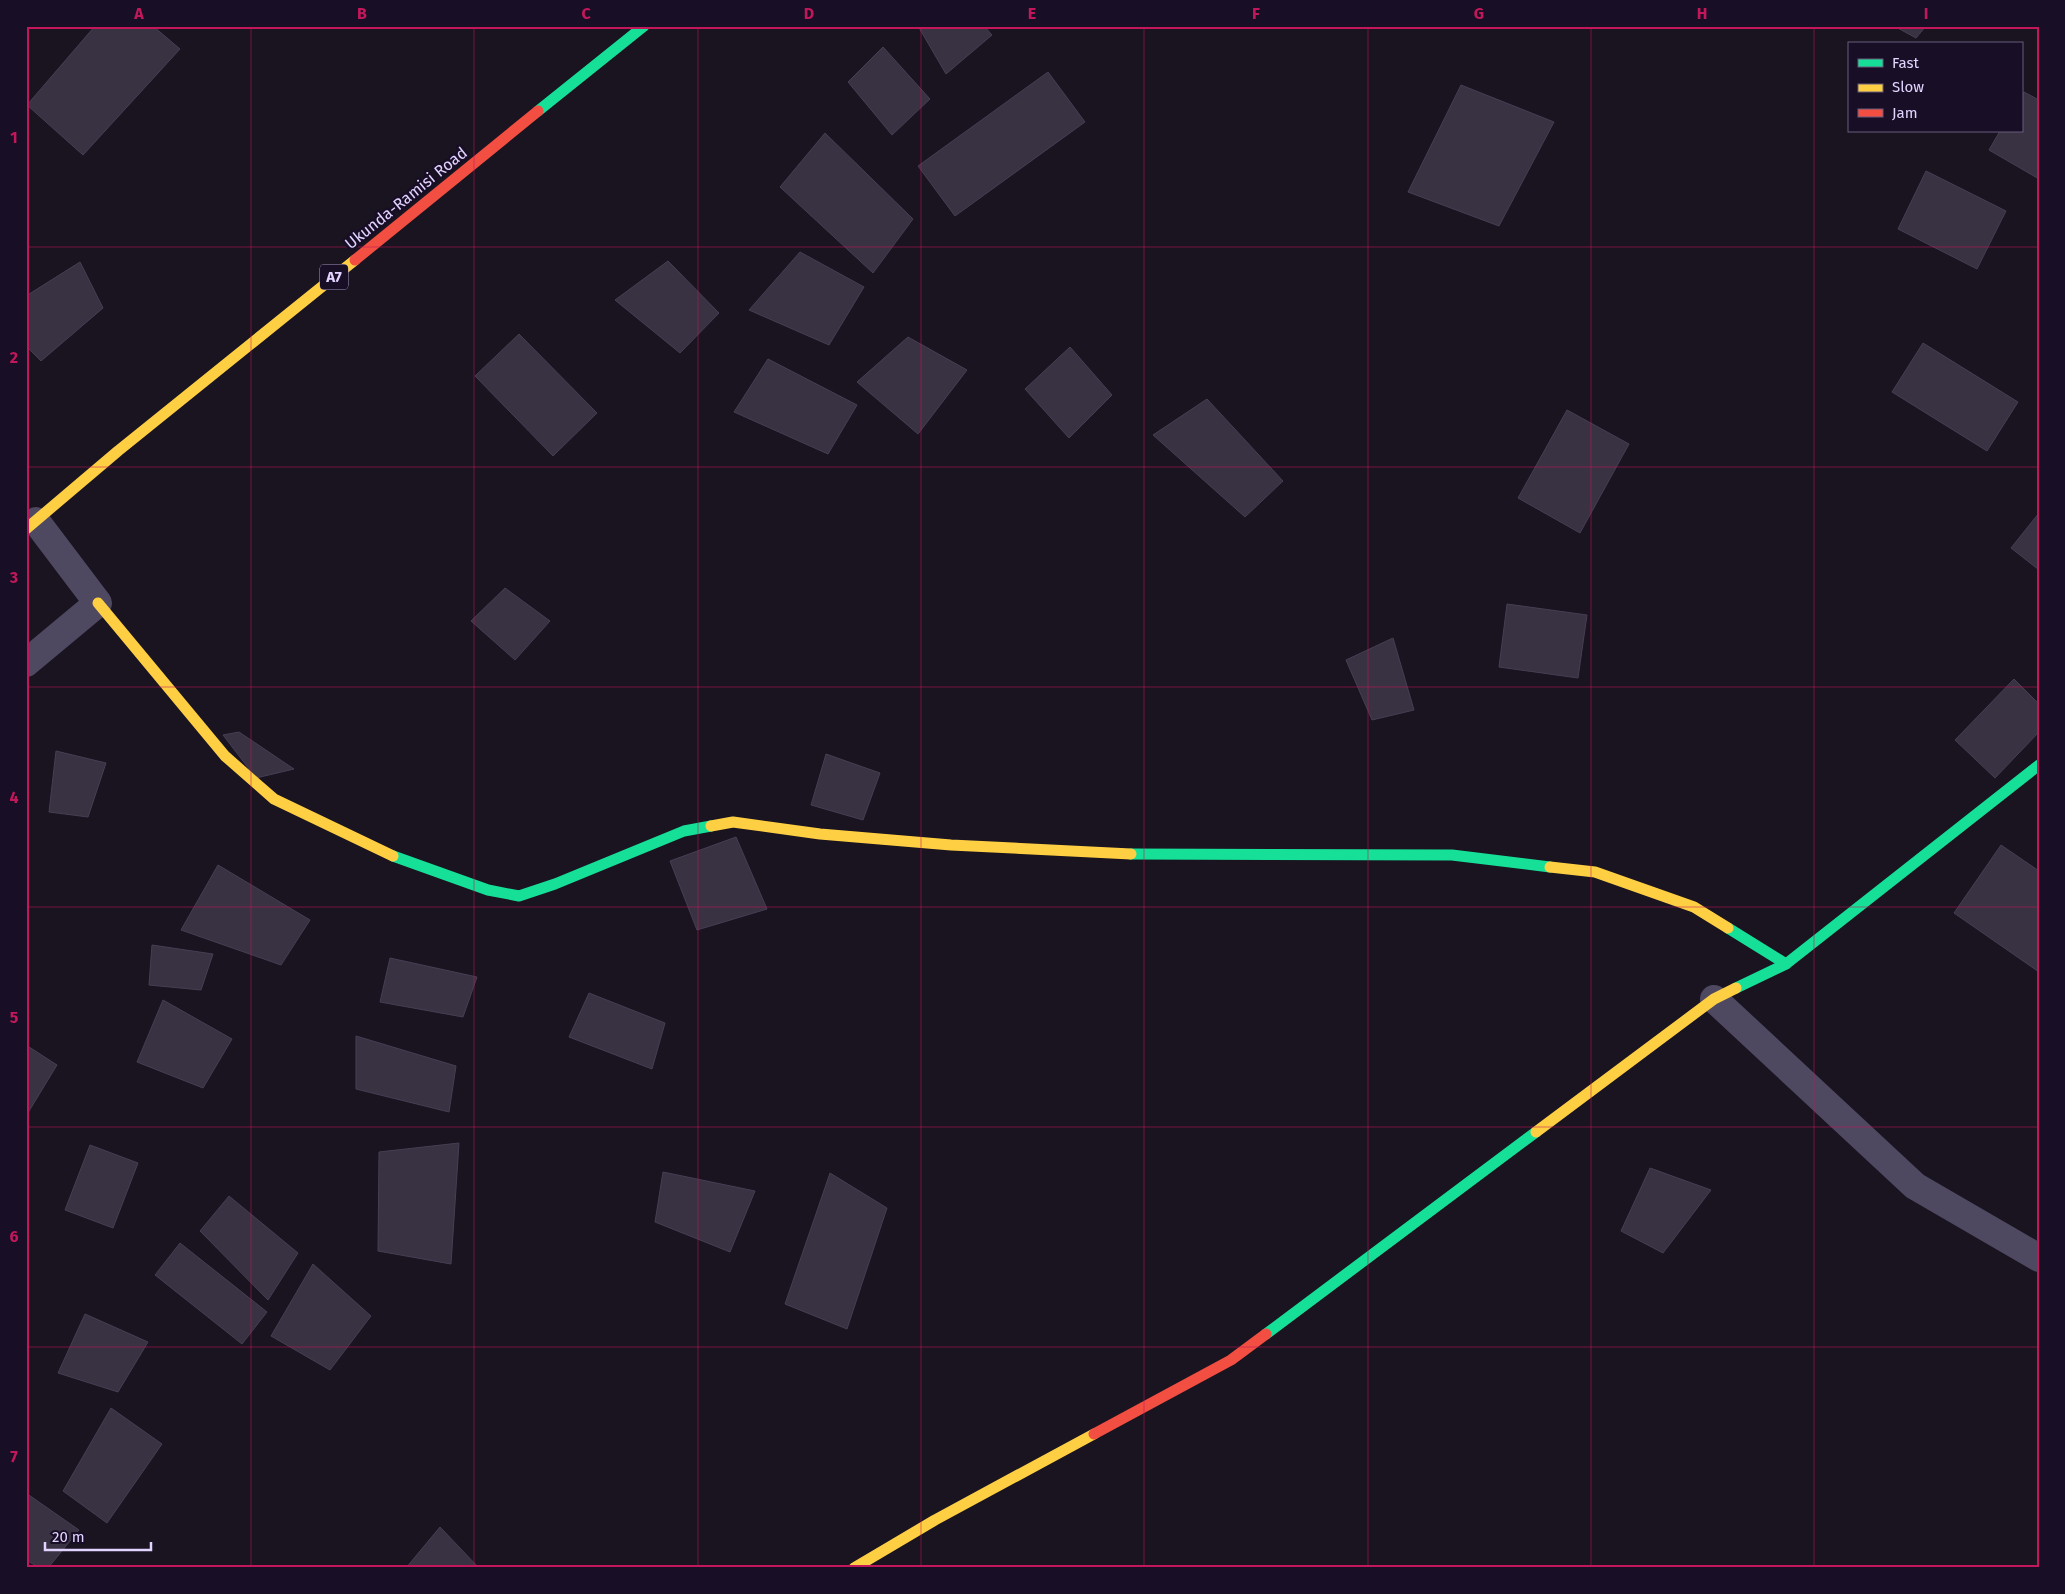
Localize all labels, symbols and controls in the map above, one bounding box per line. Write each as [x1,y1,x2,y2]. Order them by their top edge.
text: A [133,4,144,23]
text: B [357,4,367,23]
text: C [581,4,591,23]
text: D [804,4,814,23]
text: E [1028,4,1036,23]
text: F [1252,4,1260,23]
text: G [1474,4,1484,23]
text: H [1697,4,1707,23]
text: I [1924,4,1928,23]
legend [1848,42,2022,132]
text: Fast [1892,54,1919,72]
text: Slow [1892,78,1924,96]
text: Jam [1892,104,1918,122]
text: 1 [10,128,18,147]
street label: Ukunda-Ramisi Road [341,143,471,253]
road number: A7 [320,264,348,290]
text: 2 [10,348,18,367]
text: 3 [9,568,18,587]
text: 4 [9,788,19,807]
text: 5 [10,1008,19,1027]
text: 6 [9,1227,19,1246]
text: 7 [10,1447,18,1466]
scale bar [45,1519,151,1551]
text: 20 m [52,1528,85,1546]

